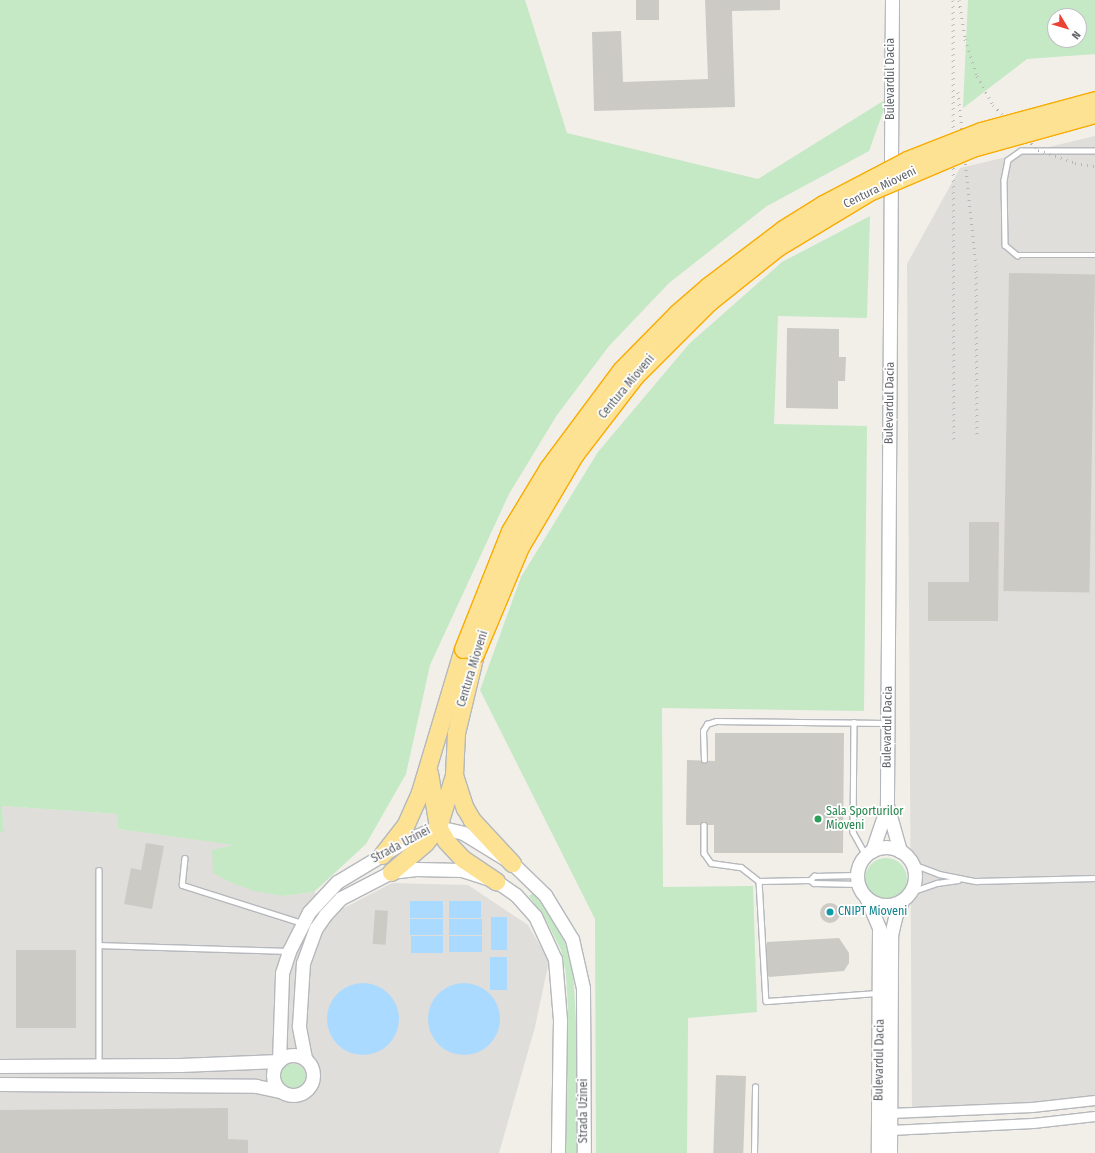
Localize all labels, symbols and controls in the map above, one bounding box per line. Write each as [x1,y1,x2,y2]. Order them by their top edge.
north arrow [1047,8,1087,48]
text: N [1069,28,1083,42]
street label: Bulevardul Dacia [884,38,898,120]
street label: Centura Mioveni [841,164,919,212]
street label: Centura Mioveni [596,352,658,422]
street label: Bulevardul Dacia [882,362,898,444]
street label: Centura Mioveni [455,629,491,709]
street label: Bulevardul Dacia [880,686,896,768]
place label: Sala Sporturilor Mioveni [826,805,903,833]
marker: Sala Sporturilor Mioveni [813,814,823,824]
street label: Strada Uzinei [369,823,433,867]
place label: CNIPT Mioveni [838,905,907,919]
marker: CNIPT Mioveni [825,907,835,917]
street label: Bulevardul Dacia [872,1019,888,1101]
street label: Strada Uzinei [577,1079,591,1143]

